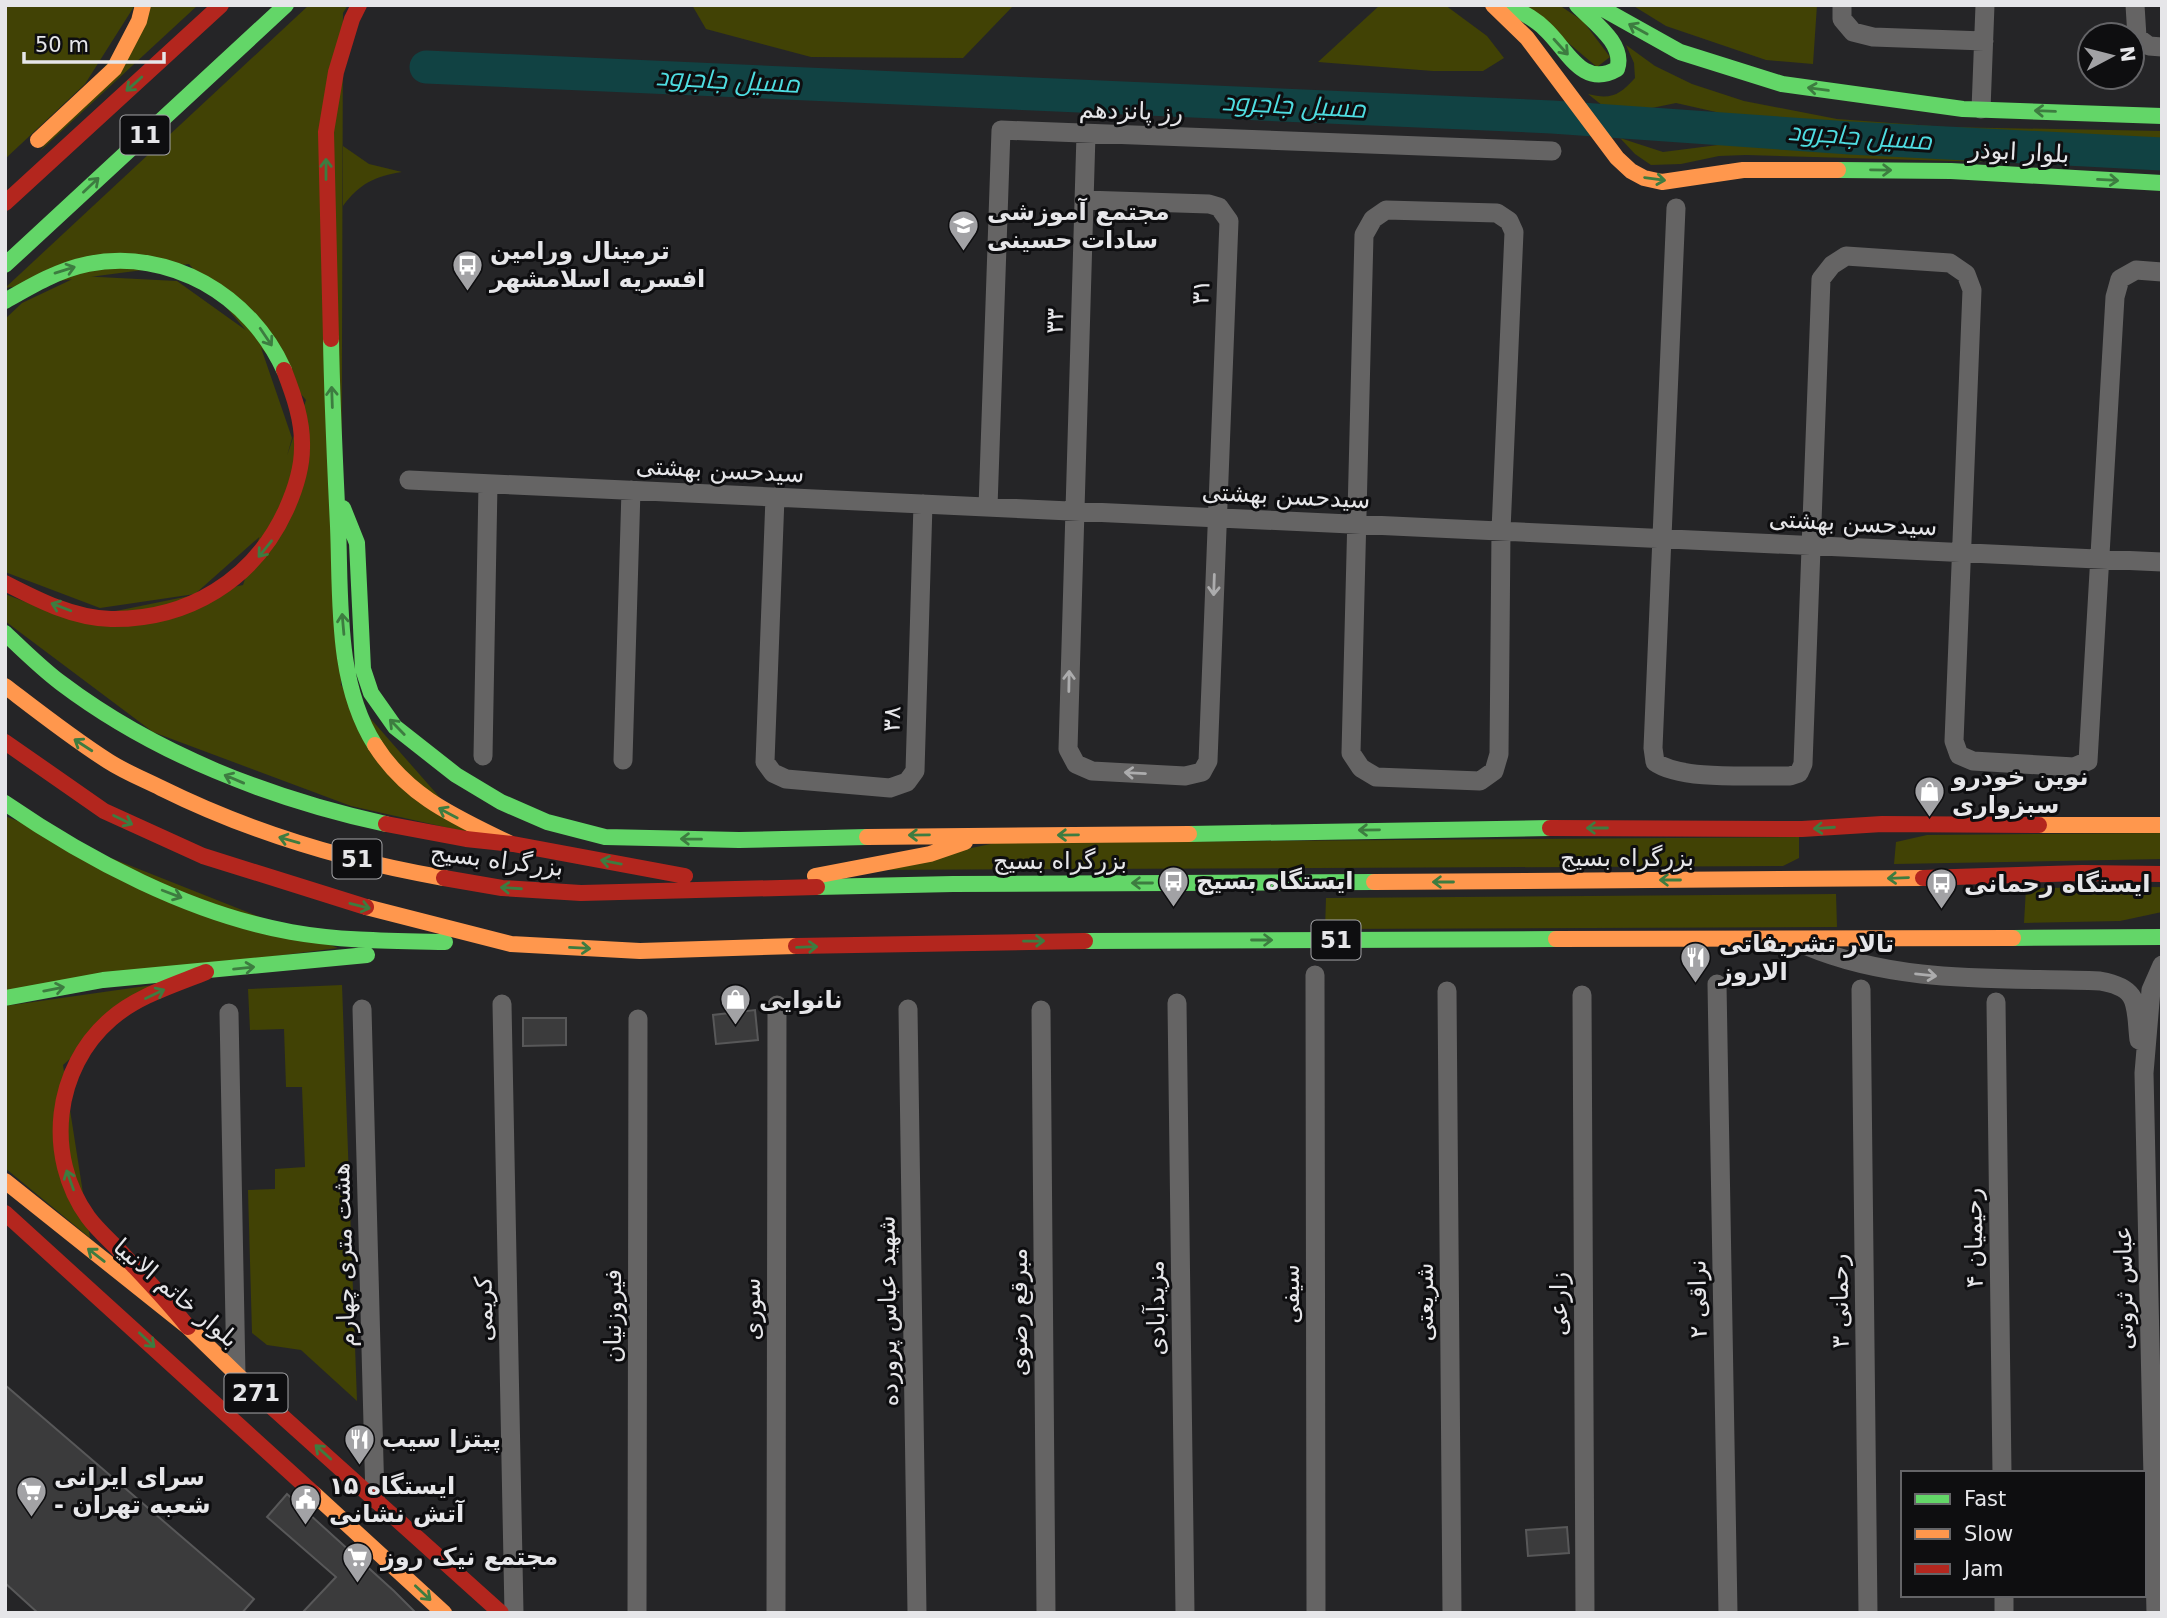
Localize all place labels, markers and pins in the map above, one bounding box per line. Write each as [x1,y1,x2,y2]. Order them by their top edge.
place label: مجتمع آموزشی سادات حسینی [987,197,1170,254]
school or university icon: مجتمع آموزشی سادات حسینی [947,209,981,253]
place label: ترمینال ورامین افسریه اسلامشهر [489,237,705,293]
bus stop icon: ترمینال ورامین افسریه اسلامشهر [450,248,484,292]
place label: نوین خودرو سبزواری [1951,763,2088,819]
shop icon: نوین خودرو سبزواری [1912,774,1946,818]
bus stop icon: ایستگاه بسیج [1156,864,1190,908]
place label: ایستگاه بسیج [1196,867,1353,895]
bus stop icon: ایستگاه رحمانی [1924,867,1958,911]
place label: ایستگاه رحمانی [1964,870,2150,898]
place label: تالار تشریفاتی الاروز [1718,930,1894,986]
restaurant icon: تالار تشریفاتی الاروز [1679,941,1713,985]
shop icon: نانوایی [719,983,753,1027]
place label: نانوایی [759,986,843,1014]
restaurant icon: پیتزا سیب [342,1422,376,1466]
place label: پیتزا سیب [382,1425,501,1453]
place label: سرای ایرانی - شعبه تهران [54,1463,211,1519]
place label: ایستگاه ۱۵ آتش نشانی [329,1472,465,1528]
supermarket icon: سرای ایرانی - شعبه تهران [14,1474,48,1518]
public building icon: ایستگاه ۱۵ آتش نشانی [289,1483,323,1527]
supermarket icon: مجتمع نیک‌ روز [341,1540,375,1584]
place label: مجتمع نیک‌ روز [380,1543,558,1571]

